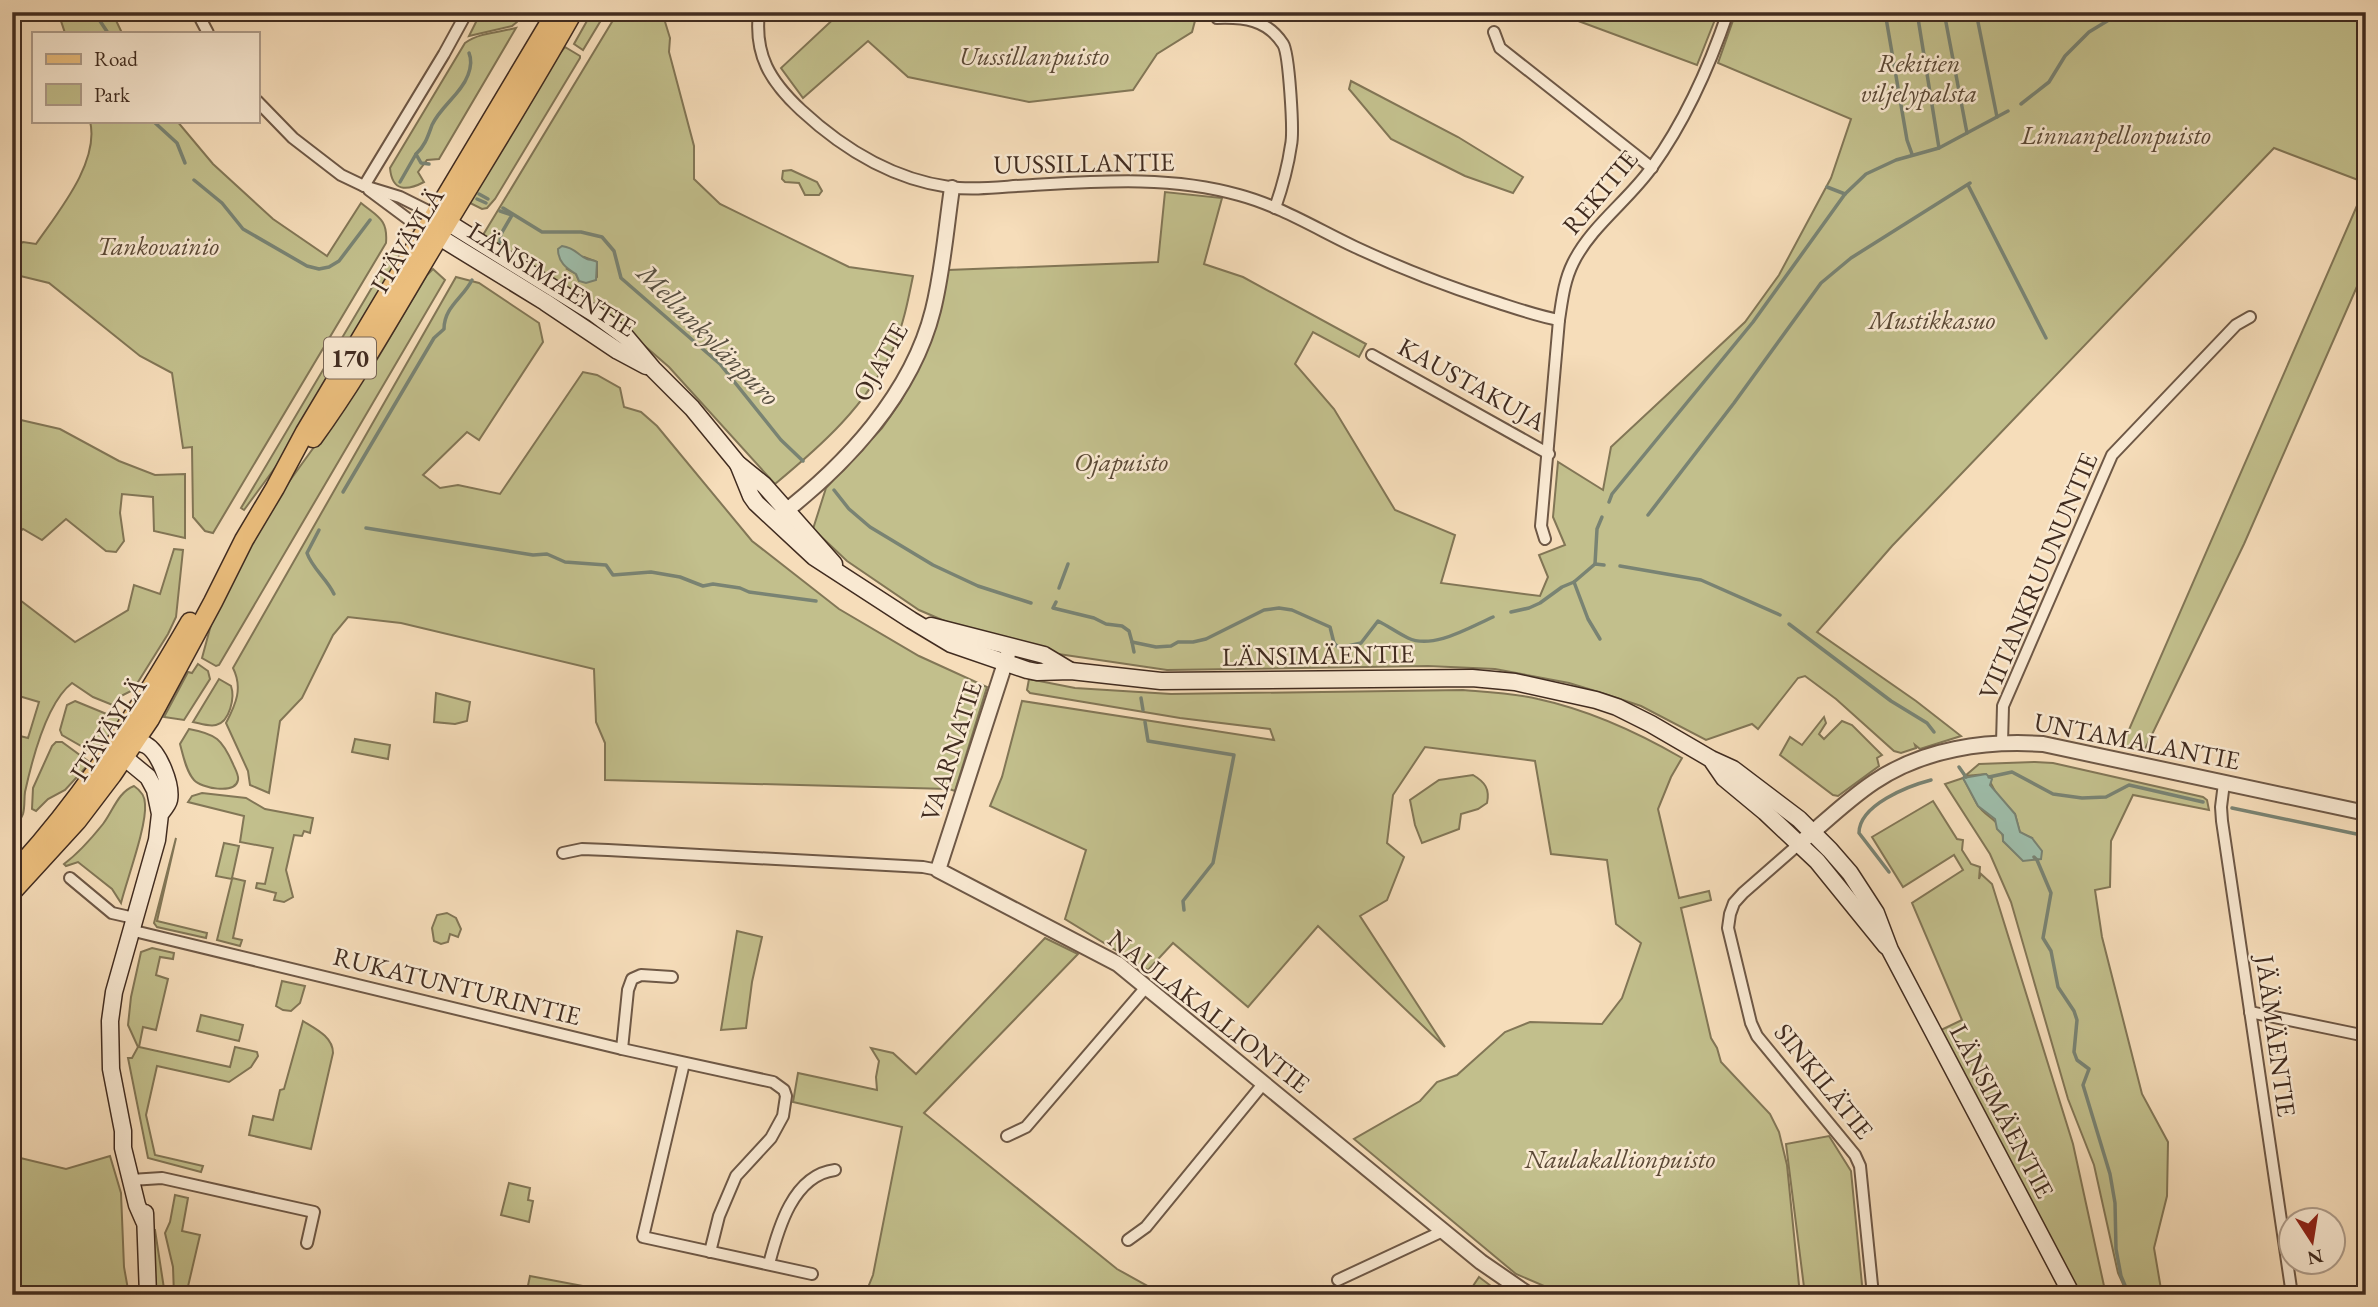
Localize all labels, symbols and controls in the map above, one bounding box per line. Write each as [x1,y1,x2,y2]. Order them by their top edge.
legend [32,32,259,122]
park label: Uussillanpuisto [959,39,1109,73]
text: Road [94,45,138,72]
park label: Rekitien viljelypalsta [1861,46,1977,110]
text: Park [94,81,131,108]
park label: Linnanpellonpuisto [2020,118,2211,152]
street label: REKITIE [1555,142,1646,241]
street label: UUSSILLANTIE [993,144,1175,182]
street label: ITÄVÄYLÄ [362,180,452,299]
street label: LÄNSIMÄENTIE [461,214,643,345]
park label: Tankovainio [97,229,219,263]
water label: Mellunkylänpuro [629,254,788,413]
park label: Mustikkasuo [1867,303,1996,337]
street label: OJATIE [844,316,916,407]
street label: KAUSTAKUJA [1392,329,1553,439]
road number: 170 [324,338,376,379]
park label: Ojapuisto [1074,445,1168,479]
street label: VIITANKRUUNUNTIE [1971,447,2106,705]
street label: LÄNSIMÄENTIE [1222,636,1415,674]
street label: ITÄVÄYLÄ [62,670,155,787]
street label: VAARNATIE [912,676,990,826]
street label: UNTAMALANTIE [2031,704,2243,778]
street label: NAULAKALLIONTIE [1101,922,1317,1101]
street label: RUKATUNTURINTIE [330,939,584,1033]
street label: JÄÄMÄENTIE [2248,951,2304,1119]
street label: SINKILÄTIE [1767,1016,1881,1146]
street label: LÄNSIMÄENTIE [1942,1018,2062,1204]
park label: Naulakallionpuisto [1524,1142,1716,1176]
north arrow [2276,1206,2346,1276]
text: N [2305,1243,2326,1271]

